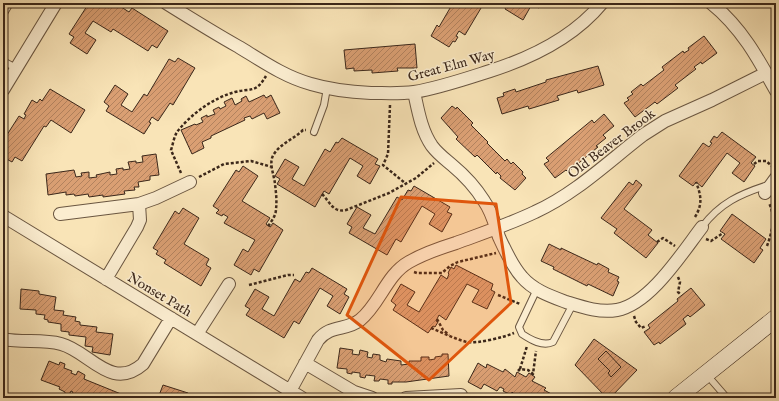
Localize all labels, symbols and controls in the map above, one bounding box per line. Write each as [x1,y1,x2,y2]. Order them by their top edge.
street label: Great Elm Way [406,46,497,86]
street label: Old Beaver Brook [564,105,659,183]
street label: Nonset Path [124,269,196,321]

